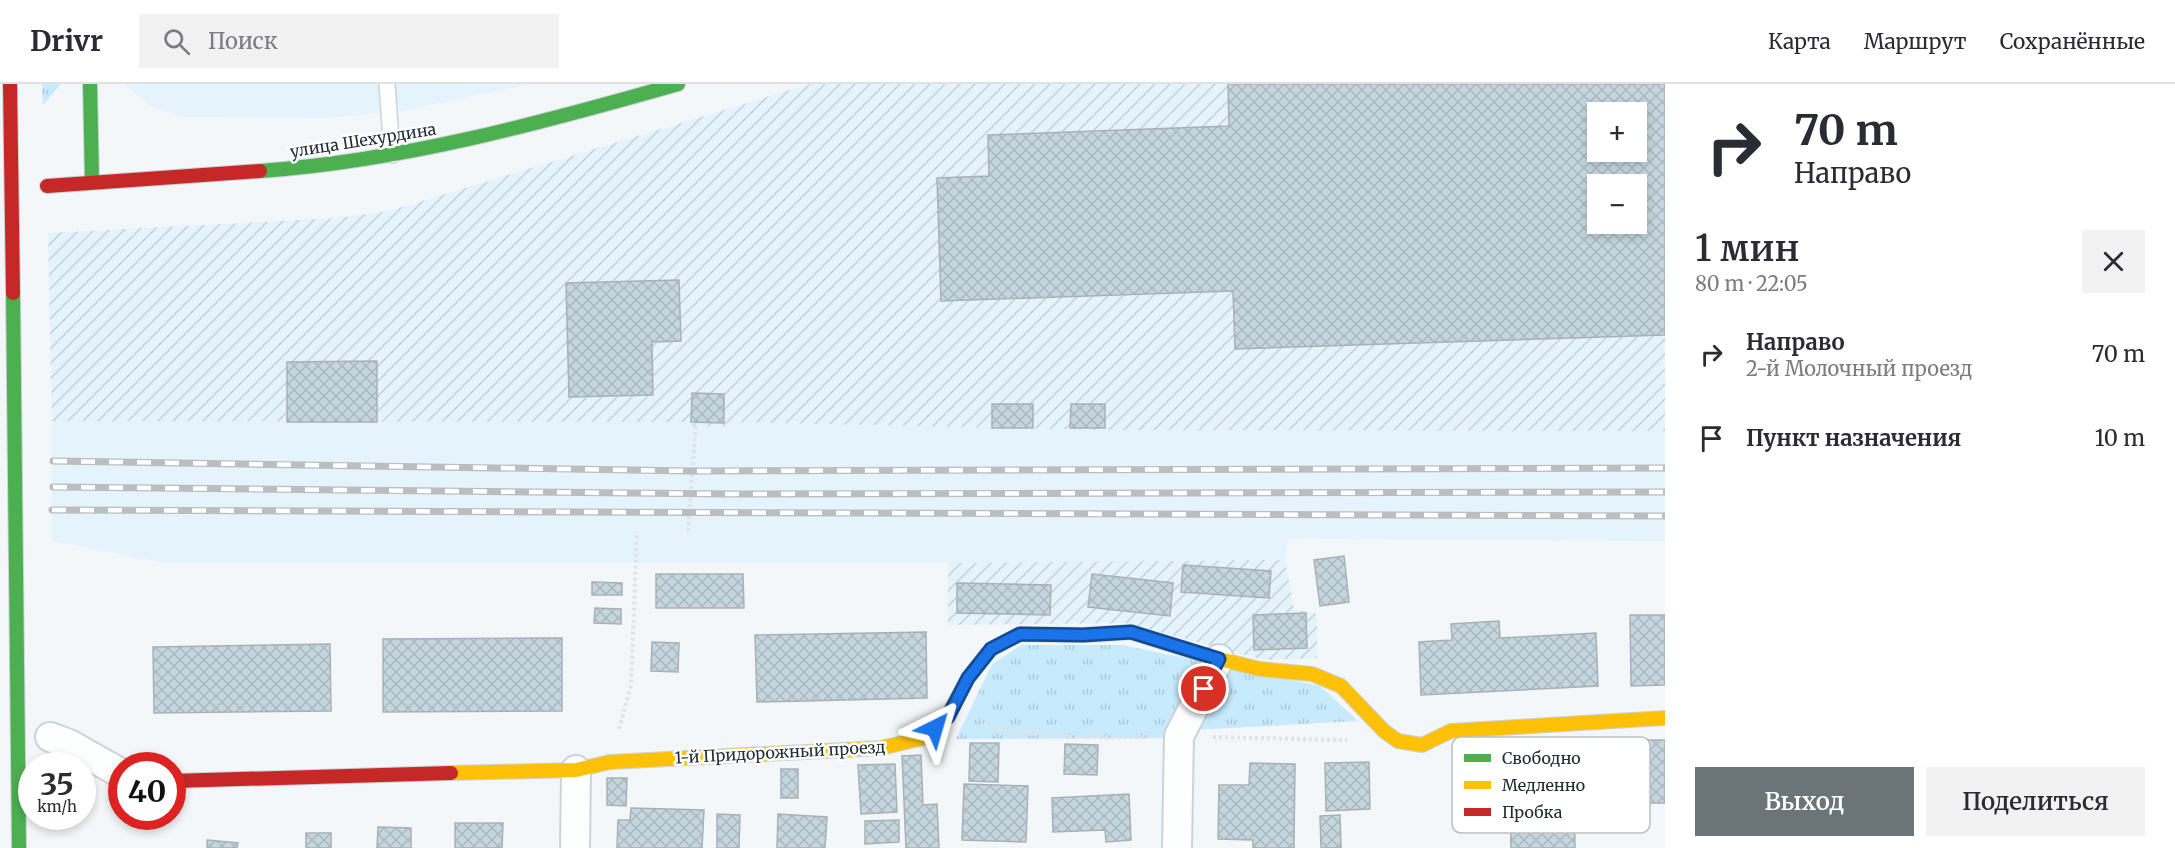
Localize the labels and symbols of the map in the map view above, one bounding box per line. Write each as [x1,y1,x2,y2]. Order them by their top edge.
street label: улица Шехурдина [289,119,438,161]
pin [1178,663,1229,714]
position arrow [903,696,967,760]
street label: 1-й Придорожный проезд [674,736,886,768]
legend [1452,737,1650,833]
text: Свободно [1502,748,1581,768]
speed limit sign: 40 [108,752,186,830]
text: Медленно [1502,775,1585,795]
text: Пробка [1502,802,1563,822]

